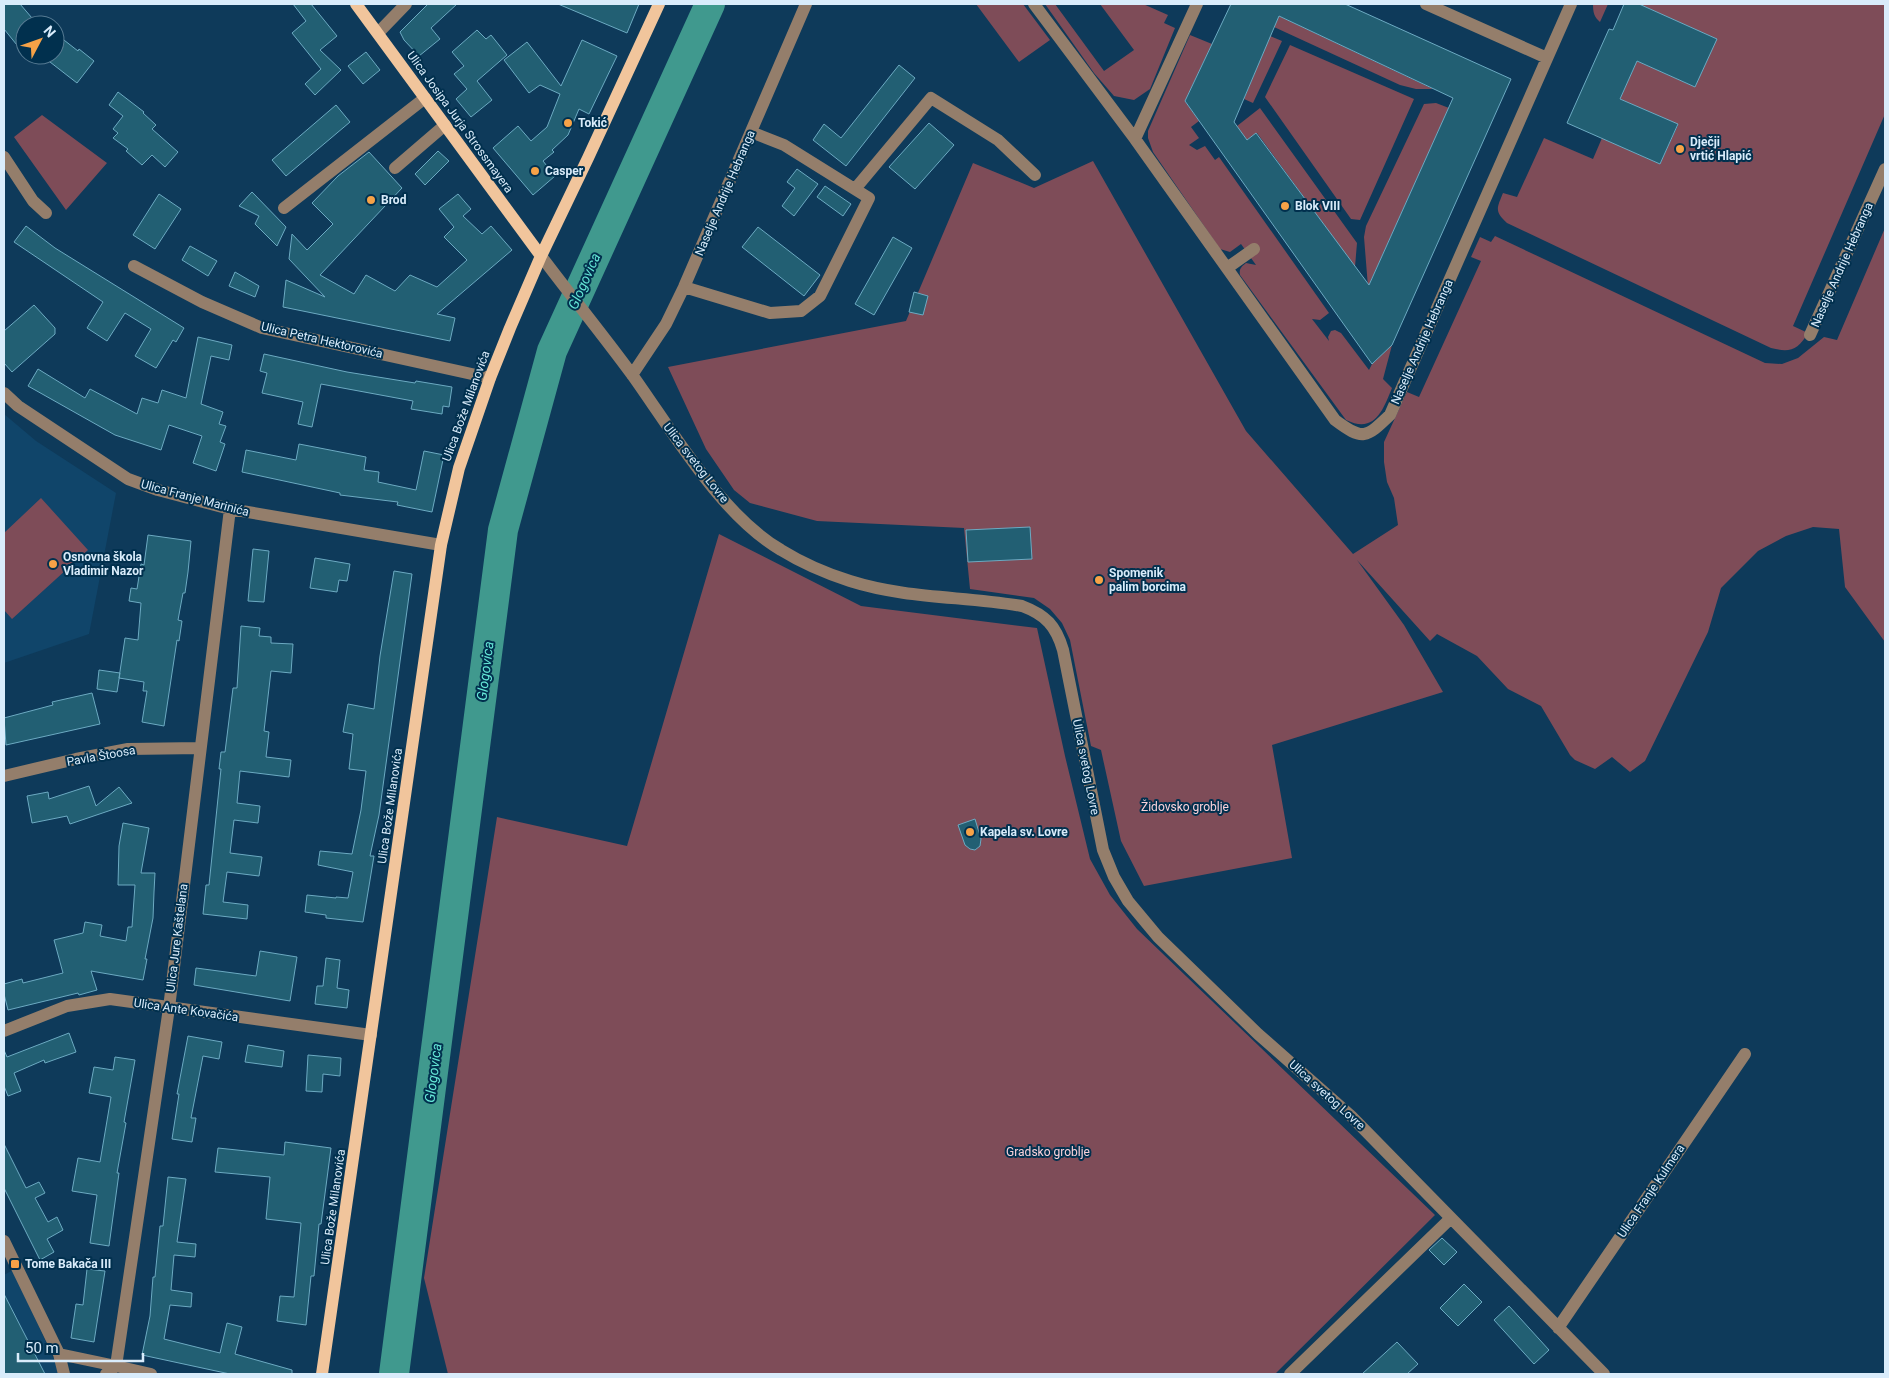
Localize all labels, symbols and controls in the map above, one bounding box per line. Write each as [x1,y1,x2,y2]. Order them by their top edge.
north arrow [15,15,65,65]
text: N [41,22,59,40]
street label: Ulica Josipa Jurja Strossmayera [404,49,516,195]
place label: Tokić [578,116,607,130]
marker: Tokić [562,117,574,129]
street label: Naselje Andrije Hebranga [692,128,758,258]
place label: Dječji vrtić Hlapić [1690,135,1751,163]
marker: Dječji vrtić Hlapić [1674,143,1686,155]
place label: Casper [545,164,584,178]
marker: Casper [529,165,541,177]
place label: Brod [381,193,407,207]
marker: Brod [365,194,377,206]
place label: Blok VIII [1295,199,1340,213]
marker: Blok VIII [1279,200,1291,212]
street label: Naselje Andrije Hebranga [1808,200,1876,330]
water label: Glogovica [564,250,604,312]
street label: Naselje Andrije Hebranga [1388,277,1456,407]
street label: Ulica Petra Hektorovića [260,319,384,361]
street label: Ulica Bože Milanovića [439,349,493,463]
street label: Ulica svetog Lovre [660,420,732,506]
street label: Ulica Franje Marinića [139,477,251,519]
place label: Osnovna škola Vladimir Nazor [63,550,144,578]
marker: Osnovna škola Vladimir Nazor [47,558,59,570]
place label: Spomenik palim borcima [1109,566,1187,594]
marker: Spomenik palim borcima [1093,574,1105,586]
water label: Glogovica [473,640,497,702]
street label: Ulica svetog Lovre [1070,718,1102,816]
street label: Pavla Štoosa [65,742,136,769]
street label: Ulica Bože Milanovića [375,747,405,865]
park label: Židovsko groblje [1141,799,1229,814]
place label: Kapela sv. Lovre [980,825,1068,839]
marker: Kapela sv. Lovre [964,826,976,838]
street label: Ulica Jure Kaštelana [163,883,191,993]
street label: Ulica Ante Kovačića [133,996,239,1024]
water label: Glogovica [421,1042,445,1104]
street label: Ulica svetog Lovre [1286,1057,1368,1133]
street label: Ulica Franje Kulmera [1615,1142,1687,1240]
park label: Gradsko groblje [1006,1145,1090,1159]
street label: Ulica Bože Milanovića [318,1148,348,1266]
place label: Tome Bakača III [25,1257,111,1271]
marker: Tome Bakača III [9,1258,21,1270]
scale bar [18,1330,142,1362]
text: 50 m [25,1339,59,1357]

